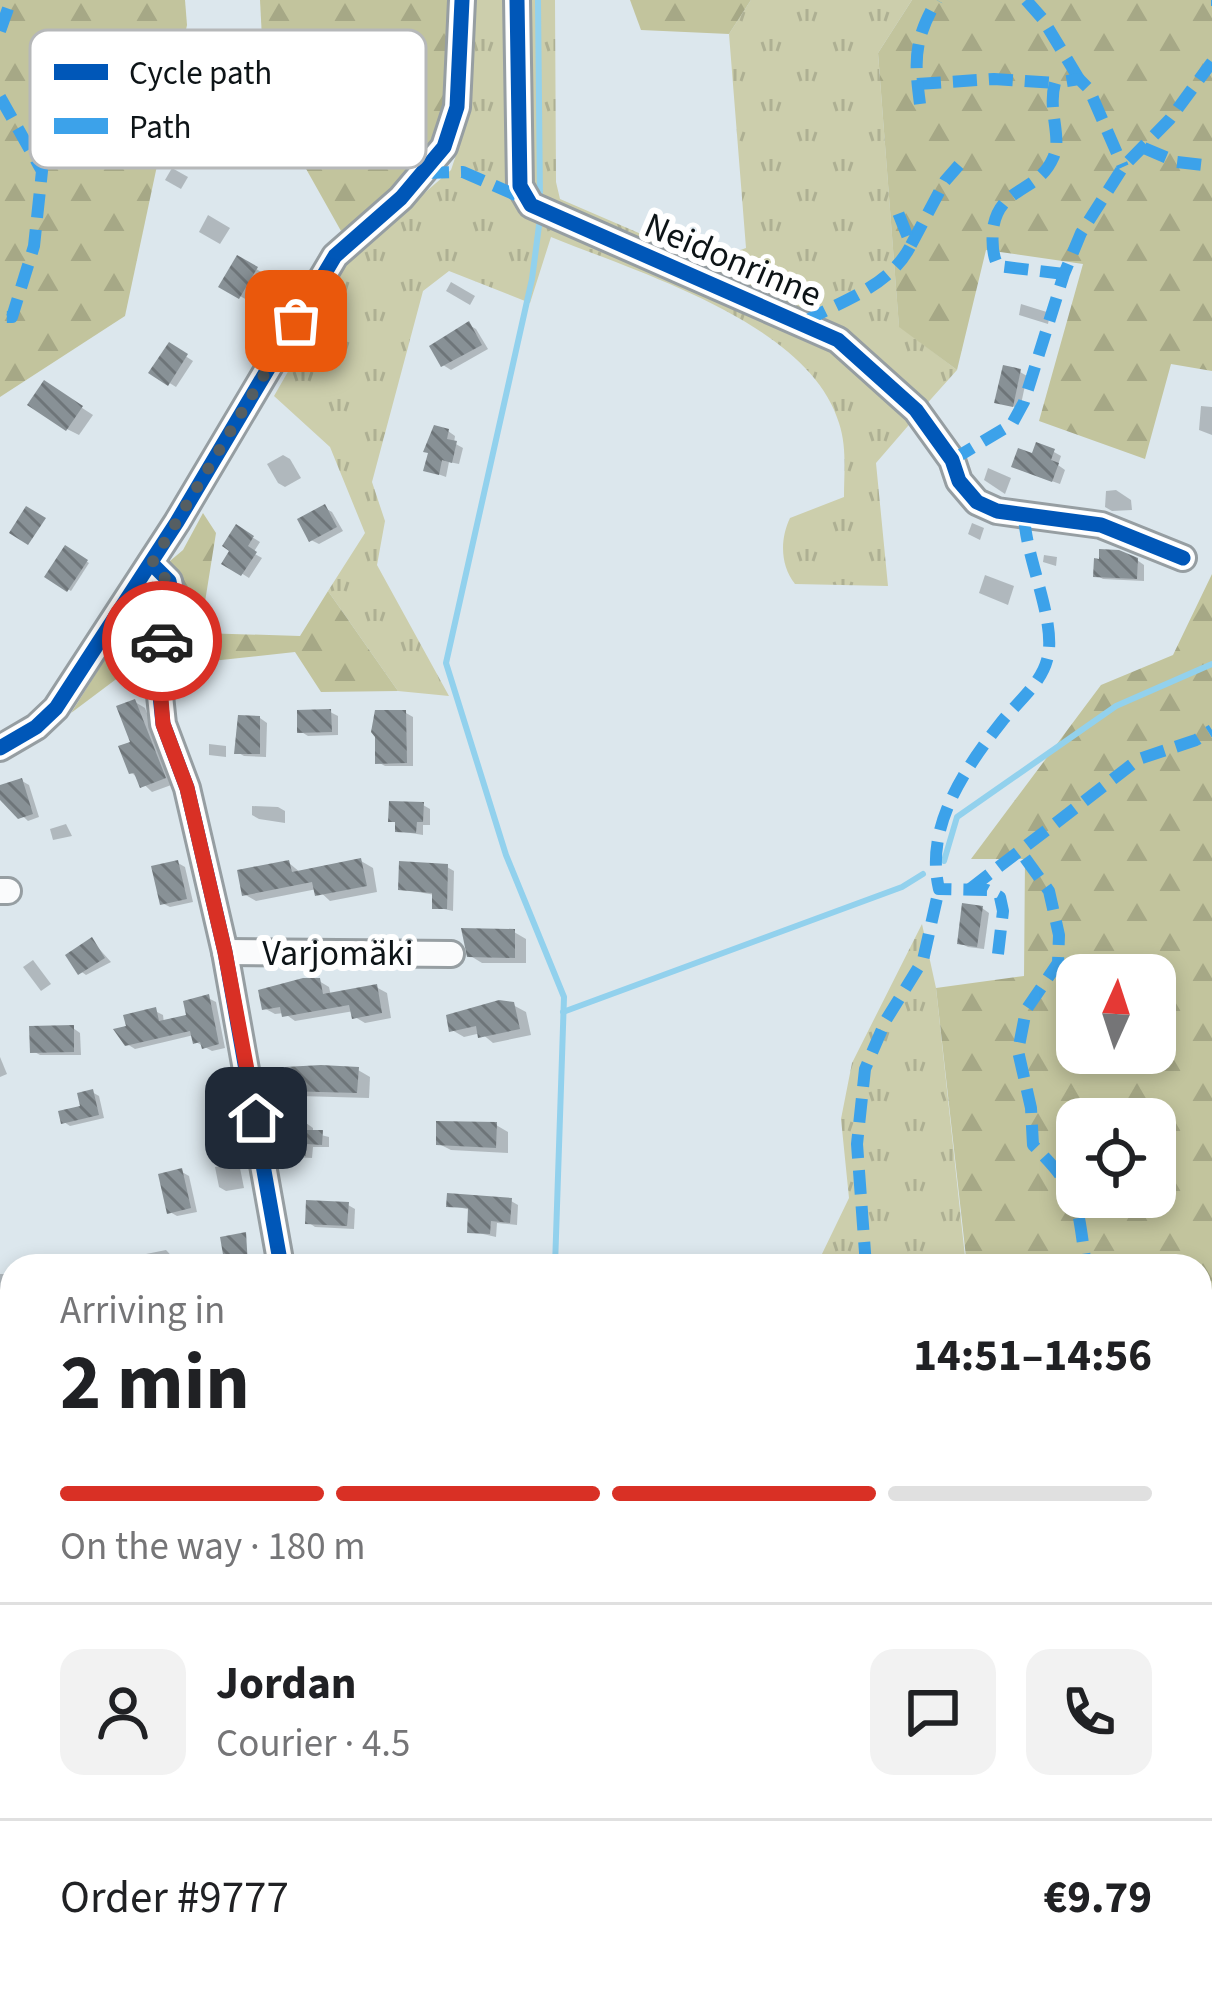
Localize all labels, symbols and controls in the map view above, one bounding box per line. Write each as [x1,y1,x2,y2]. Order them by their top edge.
legend [30,30,426,168]
text: Cycle path [129,50,272,97]
text: Path [129,104,192,151]
street label: Neidonrinne [637,200,829,320]
pin [245,270,347,372]
icon: bag [263,288,329,354]
courier [102,581,222,701]
icon: car [129,608,195,674]
street label: Varjomäki [262,928,414,979]
north arrow [1056,954,1176,1074]
map controls [1056,954,1176,1218]
pin [205,1067,307,1169]
icon: home [223,1085,289,1151]
button: locate [1056,1098,1176,1218]
text: Arriving in [60,1283,225,1339]
text: 14:51–14:56 [913,1324,1152,1388]
text: 2 min [60,1328,250,1439]
text: On the way · 180 m [60,1519,366,1575]
button: person [60,1649,186,1775]
button: chat [870,1649,996,1775]
button: phone [1026,1649,1152,1775]
text: Jordan [216,1652,357,1716]
text: Courier · 4.5 [216,1716,410,1772]
text: Order #9777 [60,1866,289,1930]
text: €9.79 [1043,1866,1152,1930]

